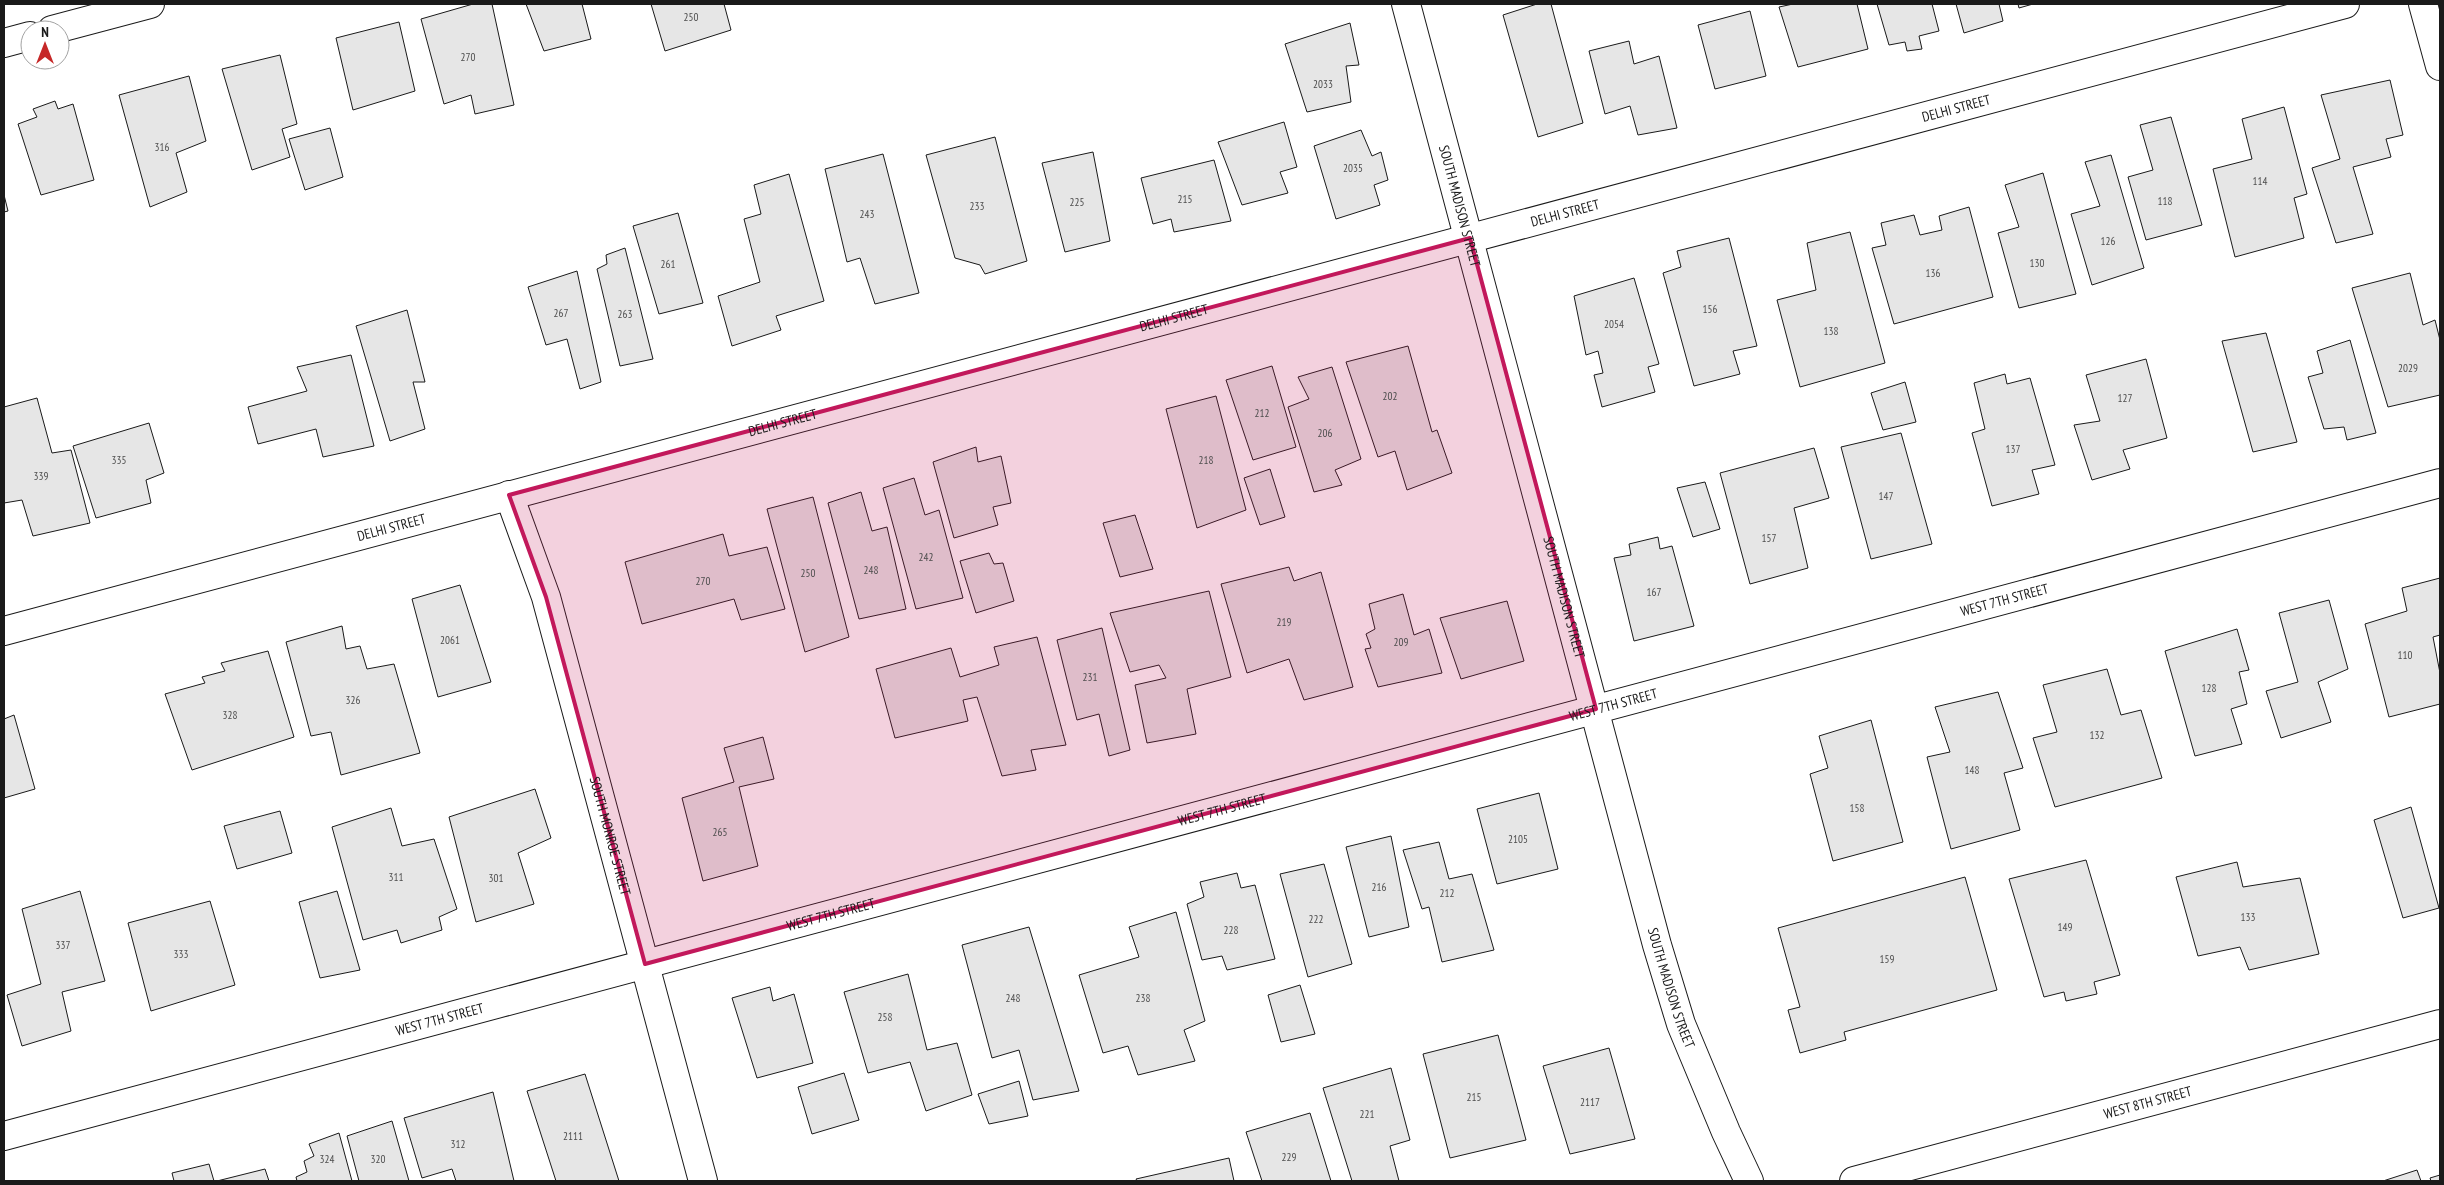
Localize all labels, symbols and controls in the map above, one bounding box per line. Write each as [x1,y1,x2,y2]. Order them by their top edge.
house number: 250 [684,10,698,24]
north arrow [20,20,70,70]
text: N [41,23,49,41]
house number: 270 [461,50,475,64]
house number: 2033 [1313,77,1333,91]
street label: DELHI STREET [1920,90,1993,126]
house number: 316 [155,140,169,154]
street label: SOUTH MADISON STREET [1435,143,1485,270]
house number: 2035 [1343,161,1363,175]
house number: 114 [2253,174,2267,188]
house number: 215 [1178,192,1192,206]
house number: 118 [2158,194,2172,208]
house number: 225 [1070,195,1084,209]
street label: DELHI STREET [1529,195,1602,231]
house number: 233 [970,199,984,213]
house number: 243 [860,207,874,221]
house number: 126 [2101,234,2115,248]
house number: 130 [2030,256,2044,270]
house number: 261 [661,257,675,271]
house number: 136 [1926,266,1940,280]
street label: DELHI STREET [1138,300,1211,335]
house number: 156 [1703,302,1717,316]
house number: 267 [554,306,568,320]
house number: 263 [618,307,632,321]
house number: 2054 [1604,317,1624,331]
house number: 138 [1824,324,1838,338]
house number: 2029 [2398,361,2418,375]
house number: 202 [1383,389,1397,403]
house number: 127 [2118,391,2132,405]
street label: DELHI STREET [746,405,820,440]
house number: 212 [1255,406,1269,420]
house number: 206 [1318,426,1332,440]
house number: 137 [2006,442,2020,456]
house number: 335 [112,453,126,467]
house number: 218 [1199,453,1213,467]
house number: 339 [34,469,48,483]
house number: 147 [1879,489,1893,503]
street label: DELHI STREET [355,509,428,545]
house number: 157 [1762,531,1776,545]
street label: SOUTH MADISON STREET [1539,534,1589,661]
house number: 242 [919,550,933,564]
house number: 248 [864,563,878,577]
house number: 250 [801,566,815,580]
house number: 270 [696,574,710,588]
street label: WEST 7TH STREET [1958,579,2051,620]
house number: 167 [1647,585,1661,599]
house number: 219 [1277,615,1291,629]
house number: 2061 [440,633,460,647]
house number: 209 [1394,635,1408,649]
house number: 110 [2398,648,2412,662]
house number: 231 [1083,670,1097,684]
house number: 128 [2202,681,2216,695]
street label: WEST 7TH STREET [1567,684,1660,725]
house number: 326 [346,693,360,707]
house number: 328 [223,708,237,722]
house number: 132 [2090,728,2104,742]
house number: 148 [1965,763,1979,777]
street label: SOUTH MONROE STREET [586,775,635,898]
street label: WEST 7TH STREET [1176,789,1269,830]
house number: 158 [1850,801,1864,815]
house number: 265 [713,825,727,839]
house number: 2105 [1508,832,1528,846]
house number: 311 [389,870,403,884]
house number: 301 [489,871,503,885]
house number: 216 [1372,880,1386,894]
house number: 212 [1440,886,1454,900]
street label: WEST 7TH STREET [785,894,878,935]
house number: 133 [2241,910,2255,924]
house number: 222 [1309,912,1323,926]
house number: 149 [2058,920,2072,934]
house number: 228 [1224,923,1238,937]
street label: SOUTH MADISON STREET [1644,926,1699,1051]
house number: 337 [56,938,70,952]
house number: 333 [174,947,188,961]
house number: 159 [1880,952,1894,966]
house number: 248 [1006,991,1020,1005]
house number: 238 [1136,991,1150,1005]
street label: WEST 7TH STREET [394,999,486,1040]
house number: 258 [878,1010,892,1024]
street label: WEST 8TH STREET [2102,1082,2194,1123]
house number: 215 [1467,1090,1481,1104]
house number: 2117 [1580,1095,1600,1109]
house number: 221 [1360,1107,1374,1121]
house number: 2111 [563,1129,583,1143]
house number: 312 [451,1137,465,1151]
house number: 229 [1282,1150,1296,1164]
house number: 324 [320,1152,334,1166]
house number: 320 [371,1152,385,1166]

